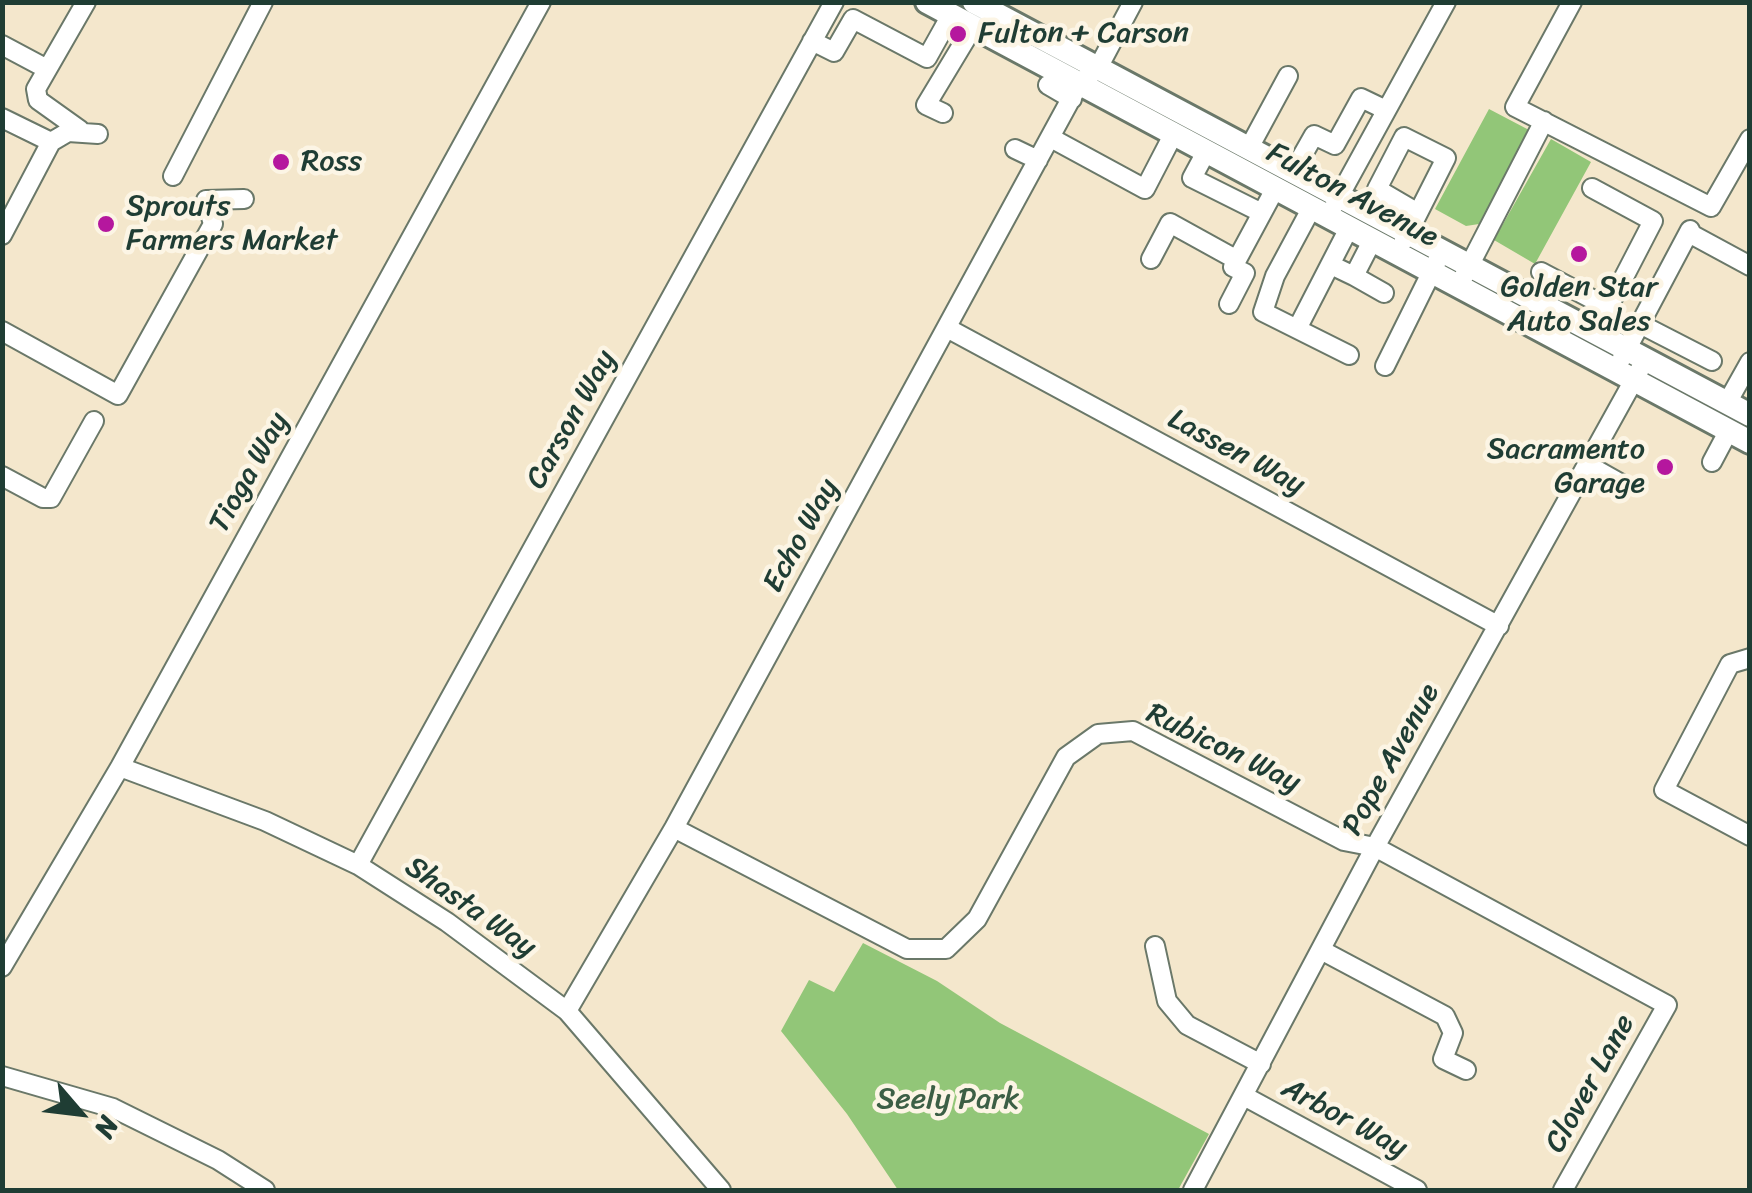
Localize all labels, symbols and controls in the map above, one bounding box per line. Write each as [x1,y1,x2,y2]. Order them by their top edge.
place label: Fulton + Carson [978,16,1189,52]
marker: Fulton + Carson [947,23,969,45]
street label: Fulton Avenue [1260,136,1444,256]
place label: Ross [301,144,362,180]
marker: Ross [270,151,292,173]
place label: Sprouts Farmers Market [126,189,337,260]
marker: Sprouts Farmers Market [95,213,117,235]
marker: Golden Star Auto Sales [1568,243,1590,265]
place label: Golden Star Auto Sales [1500,270,1658,340]
street label: Carson Way [519,344,625,496]
street label: Lassen Way [1161,402,1311,504]
street label: Tioga Way [202,407,298,539]
place label: Sacramento Garage [1487,432,1645,502]
marker: Sacramento Garage [1654,456,1676,478]
street label: Echo Way [756,473,848,599]
street label: Pope Avenue [1335,678,1449,842]
street label: Rubicon Way [1140,696,1306,802]
street label: Shasta Way [397,850,543,966]
street label: Clover Lane [1538,1009,1644,1159]
north arrow [30,1063,130,1163]
street label: Arbor Way [1275,1071,1413,1167]
park label: Seely Park [876,1082,1020,1118]
text: N [81,1107,133,1147]

